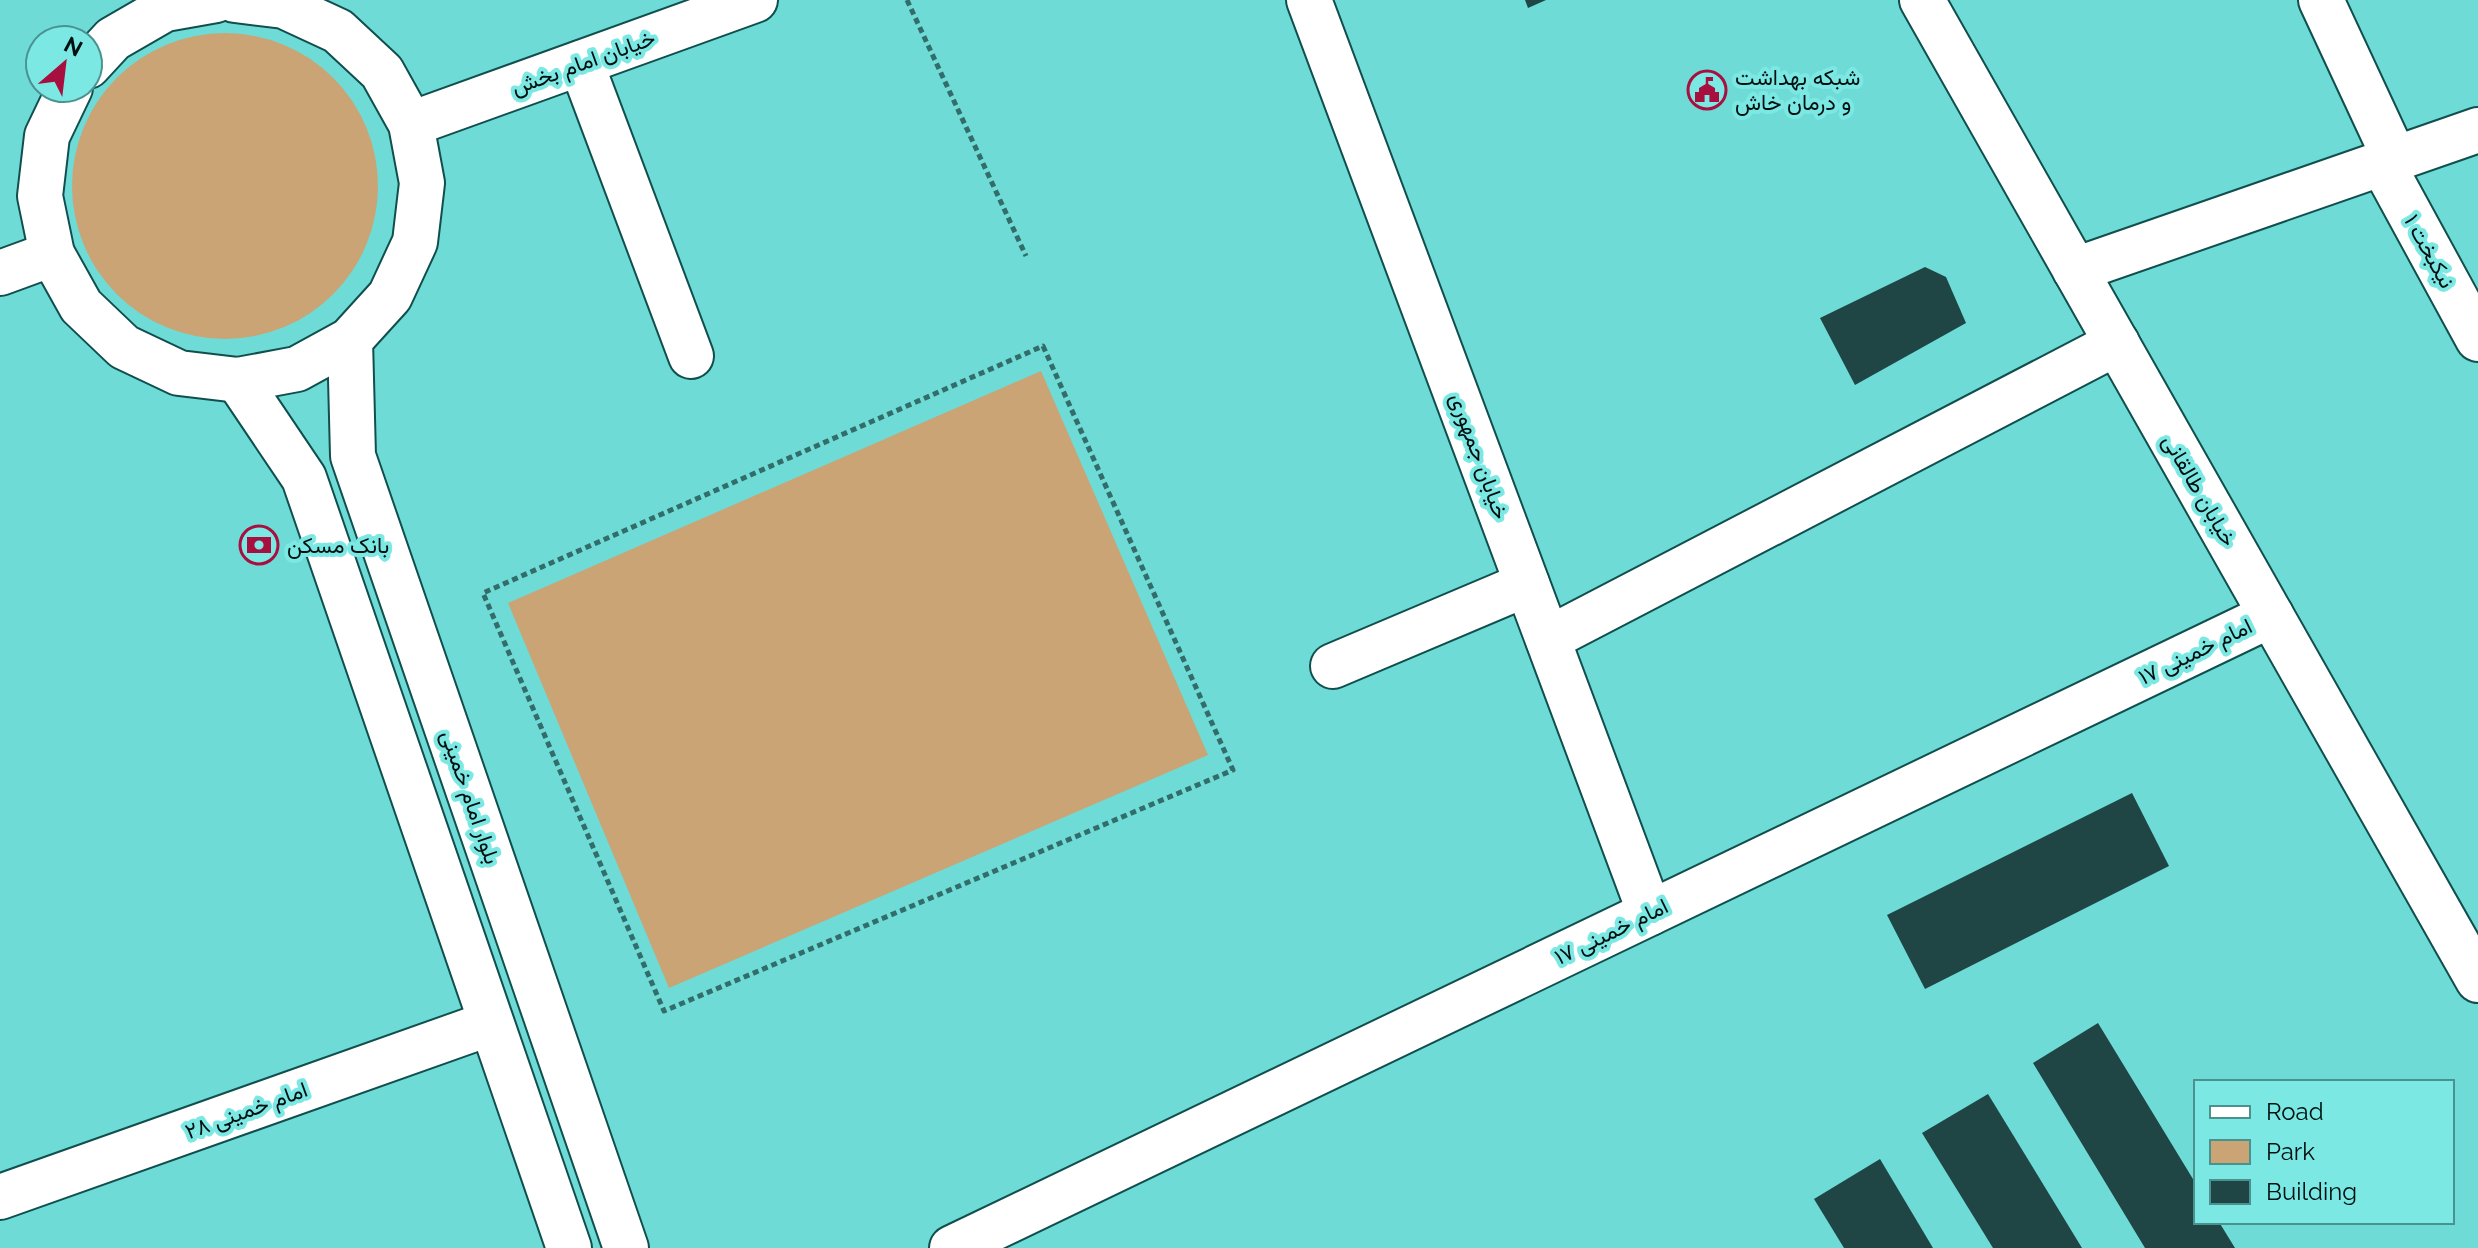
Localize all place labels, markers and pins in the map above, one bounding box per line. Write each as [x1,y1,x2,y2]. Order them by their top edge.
place label: شبکه بهداشت و درمان خاش [1735,64,1860,116]
public building icon: شبکه بهداشت و درمان خاش [1686,69,1728,111]
bank icon: بانک مسکن [238,524,280,566]
place label: بانک مسکن [287,532,389,559]

